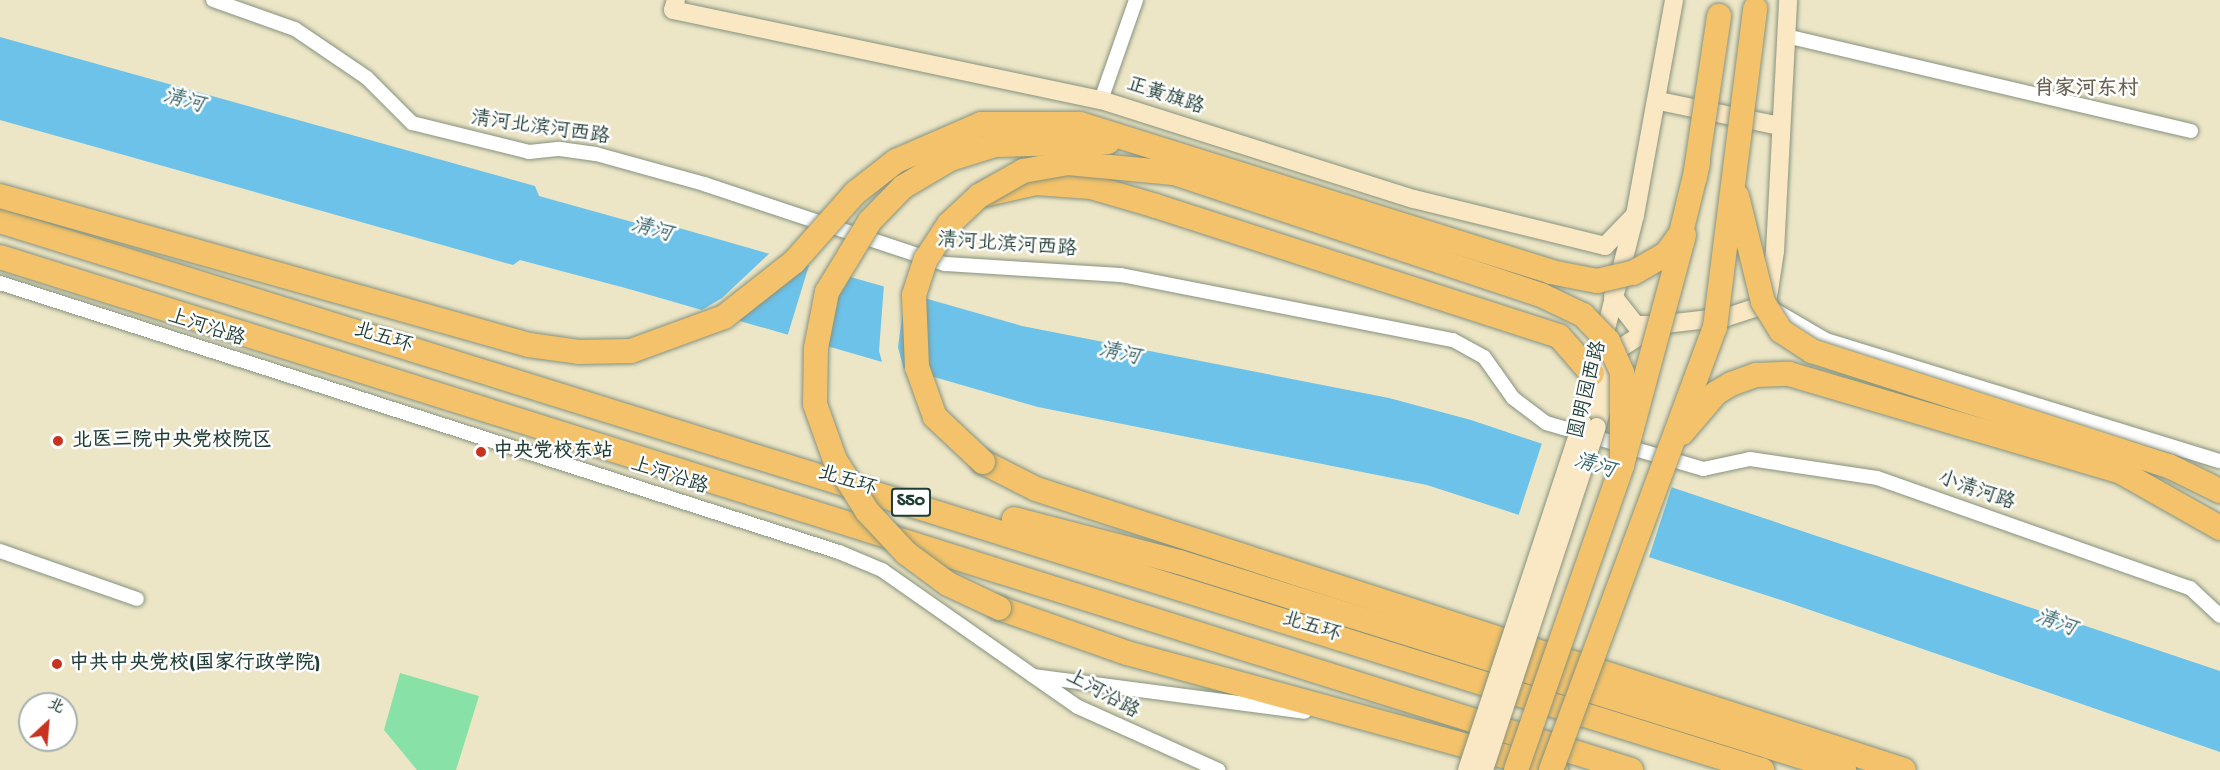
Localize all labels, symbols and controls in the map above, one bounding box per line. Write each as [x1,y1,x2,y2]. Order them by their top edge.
street label: 正黄旗路 [1123,73,1207,121]
district label: 肖家河东村 [2034,78,2138,104]
water label: 清河 [159,85,207,121]
street label: 清河北滨河西路 [469,107,611,151]
water label: 清河 [627,214,675,250]
street label: 清河北滨河西路 [936,229,1078,263]
street label: 上河沿路 [164,305,248,353]
street label: 北五环 [351,319,415,359]
water label: 清河 [1096,339,1142,373]
street label: 圆明园西路 [1565,339,1613,441]
place label: 北医三院中央党校院区 [72,429,272,453]
marker: 北医三院中央党校院区 [49,432,67,450]
place label: 中央党校东站 [493,440,613,464]
marker: 中央党校东站 [474,445,488,459]
water label: 清河 [1570,450,1618,486]
street label: 上河沿路 [627,453,711,501]
street label: 北五环 [815,462,879,502]
street label: 小清河路 [1934,468,2018,516]
road number: S50 [890,487,932,517]
water label: 清河 [2031,606,2079,644]
street label: 北五环 [1279,608,1343,648]
place label: 中共中央党校(国家行政学院) [69,652,320,676]
marker: 中共中央党校(国家行政学院) [50,657,64,671]
street label: 上河沿路 [1061,665,1143,725]
north arrow [18,692,78,752]
text: 北 [44,695,67,719]

